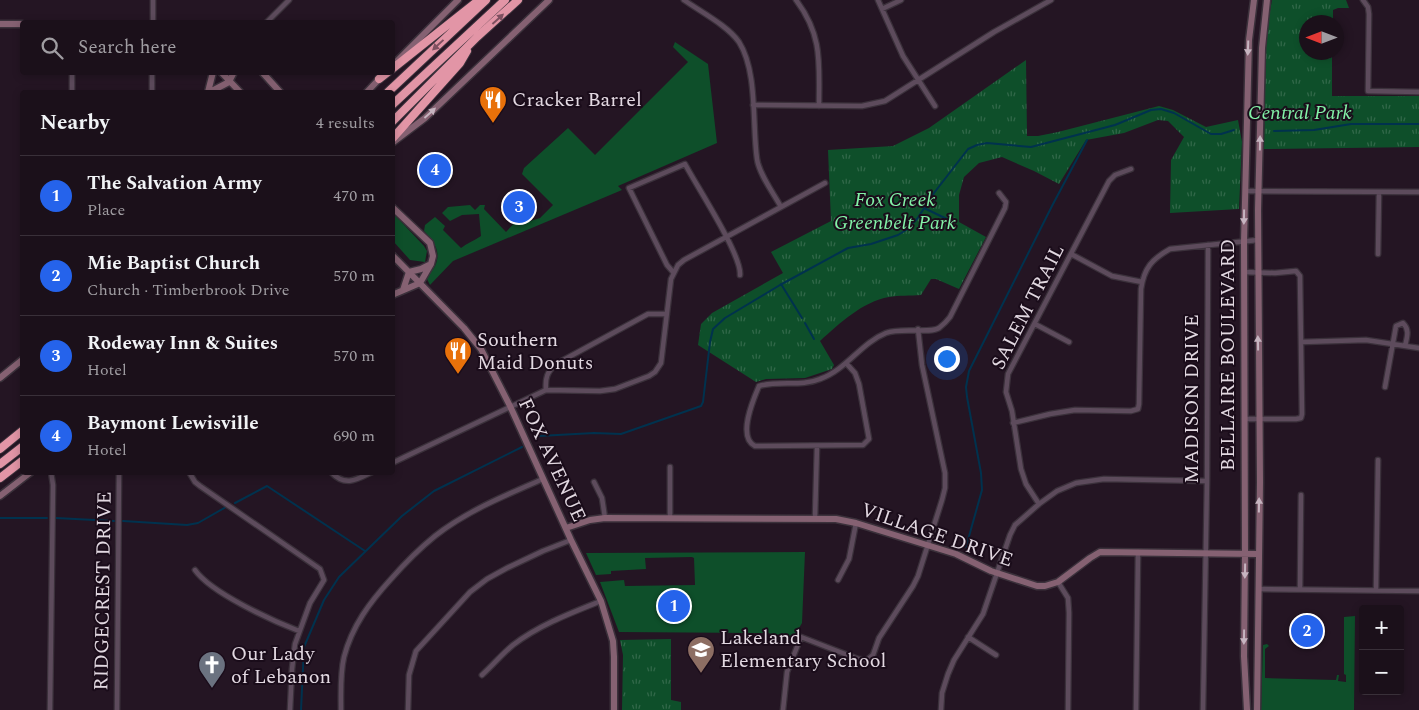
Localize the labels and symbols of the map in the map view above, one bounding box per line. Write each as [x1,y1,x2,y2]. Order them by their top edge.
one-way arrow [491,13,503,25]
north arrow [1299,15,1344,60]
one-way arrow [432,39,444,51]
one-way arrow [1244,41,1252,57]
restaurant icon: Cracker Barrel [478,85,508,124]
place label: Cracker Barrel [512,85,642,115]
park label: Central Park [1248,98,1353,128]
one-way arrow [424,107,436,119]
one-way arrow [1256,135,1264,151]
pin: 4 [419,151,451,189]
park label: Fox Creek Greenbelt Park [834,185,957,238]
pin: 3 [503,188,535,226]
one-way arrow [1240,209,1248,225]
street label: SALEM TRAIL [983,239,1073,375]
street label: BELLAIRE BOULEVARD [1213,239,1243,471]
street label: MADISON DRIVE [1177,314,1207,484]
place label: Southern Maid Donuts [477,325,593,378]
one-way arrow [1254,335,1262,351]
restaurant icon: Southern Maid Donuts [443,336,473,375]
your location [934,346,960,372]
street label: FOX AVENUE [510,393,594,527]
street label: RIDGECREST DRIVE [86,491,120,691]
street label: VILLAGE DRIVE [857,495,1017,575]
one-way arrow [1255,497,1263,513]
one-way arrow [1241,564,1249,580]
pin: 1 [658,587,690,625]
pin: 2 [1291,612,1323,650]
place label: Lakeland Elementary School [720,623,886,676]
one-way arrow [1240,630,1248,646]
school or university icon: Lakeland Elementary School [686,635,716,674]
place label: Our Lady of Lebanon [231,639,331,692]
church icon: Our Lady of Lebanon [197,650,227,689]

